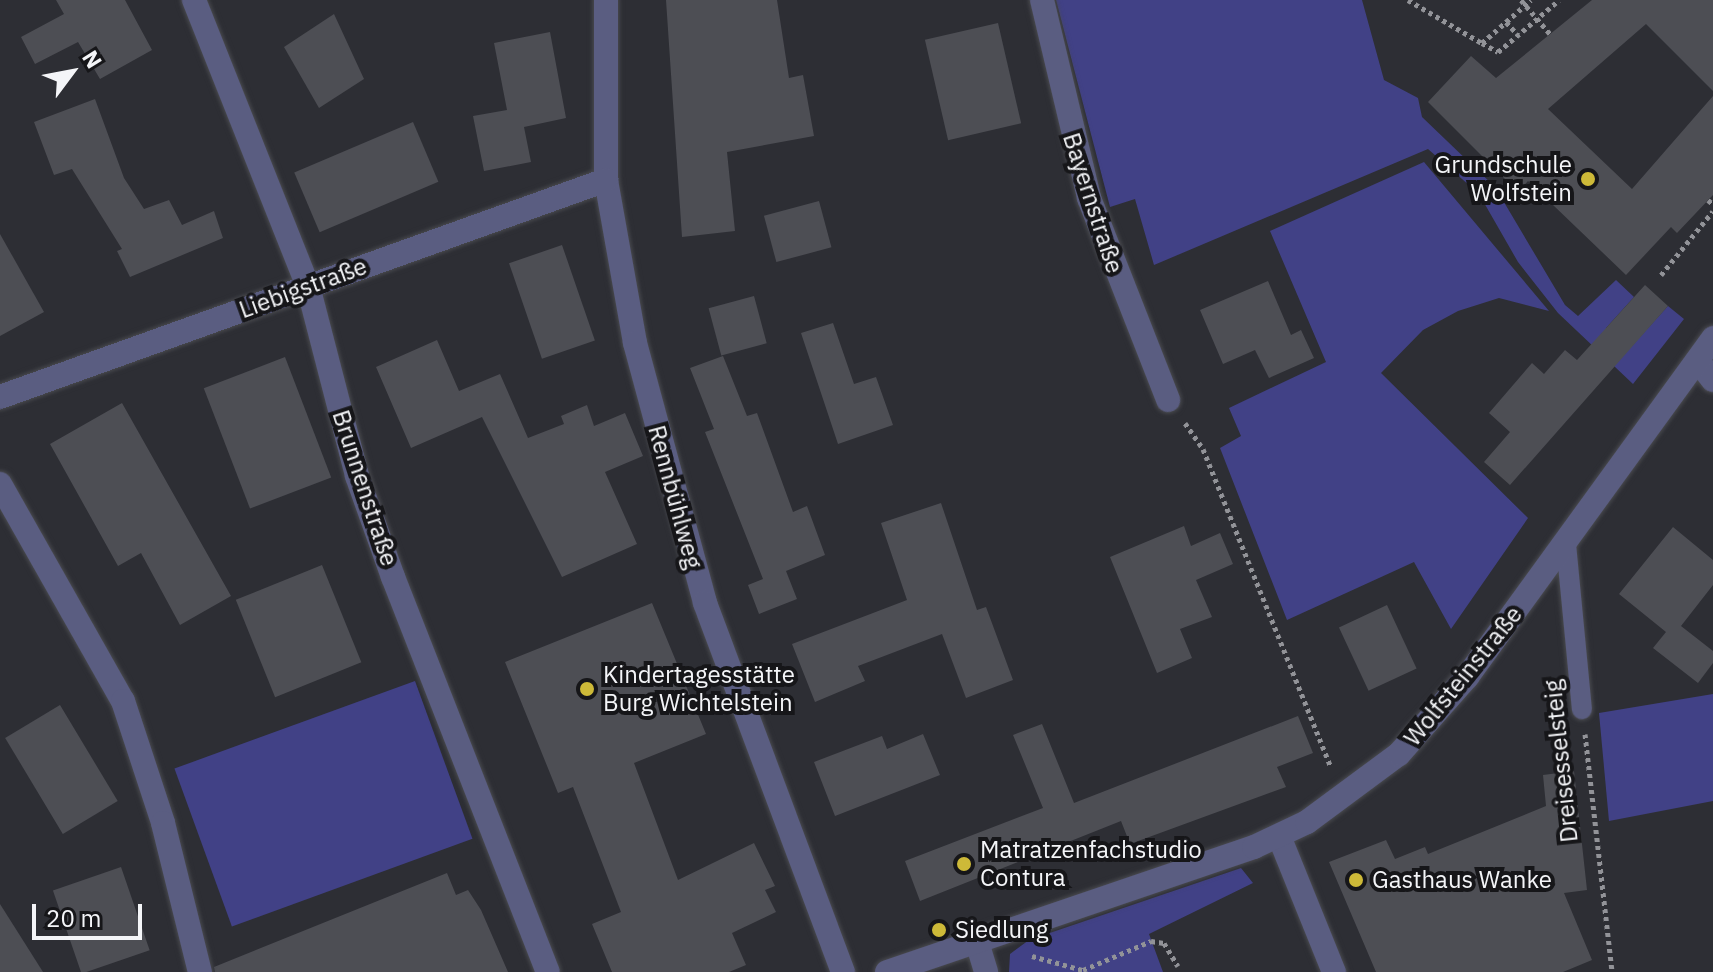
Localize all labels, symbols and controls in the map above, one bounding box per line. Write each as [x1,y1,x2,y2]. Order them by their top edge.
north arrow [32,32,112,112]
text: N [76,45,109,73]
street label: Bayernstraße [1057,129,1129,277]
place label: Grundschule Wolfstein [1435,151,1572,207]
marker: Grundschule Wolfstein [1579,170,1597,188]
street label: Liebigstraße [235,252,371,324]
street label: Brunnenstraße [326,406,404,570]
street label: Rennbühlweg [642,422,708,572]
street label: Wolfsteinstraße [1398,600,1528,752]
place label: Kindertagesstätte Burg Wichtelstein [603,661,795,717]
street label: Dreisesselsteig [1538,678,1584,844]
marker: Kindertagesstätte Burg Wichtelstein [578,680,596,698]
place label: Matratzenfachstudio Contura [980,836,1202,892]
marker: Matratzenfachstudio Contura [955,855,973,873]
place label: Gasthaus Wanke [1372,866,1552,894]
marker: Gasthaus Wanke [1347,871,1365,889]
scale bar [36,888,146,938]
text: 20 m [46,902,101,934]
place label: Siedlung [955,916,1049,944]
marker: Siedlung [930,921,948,939]

